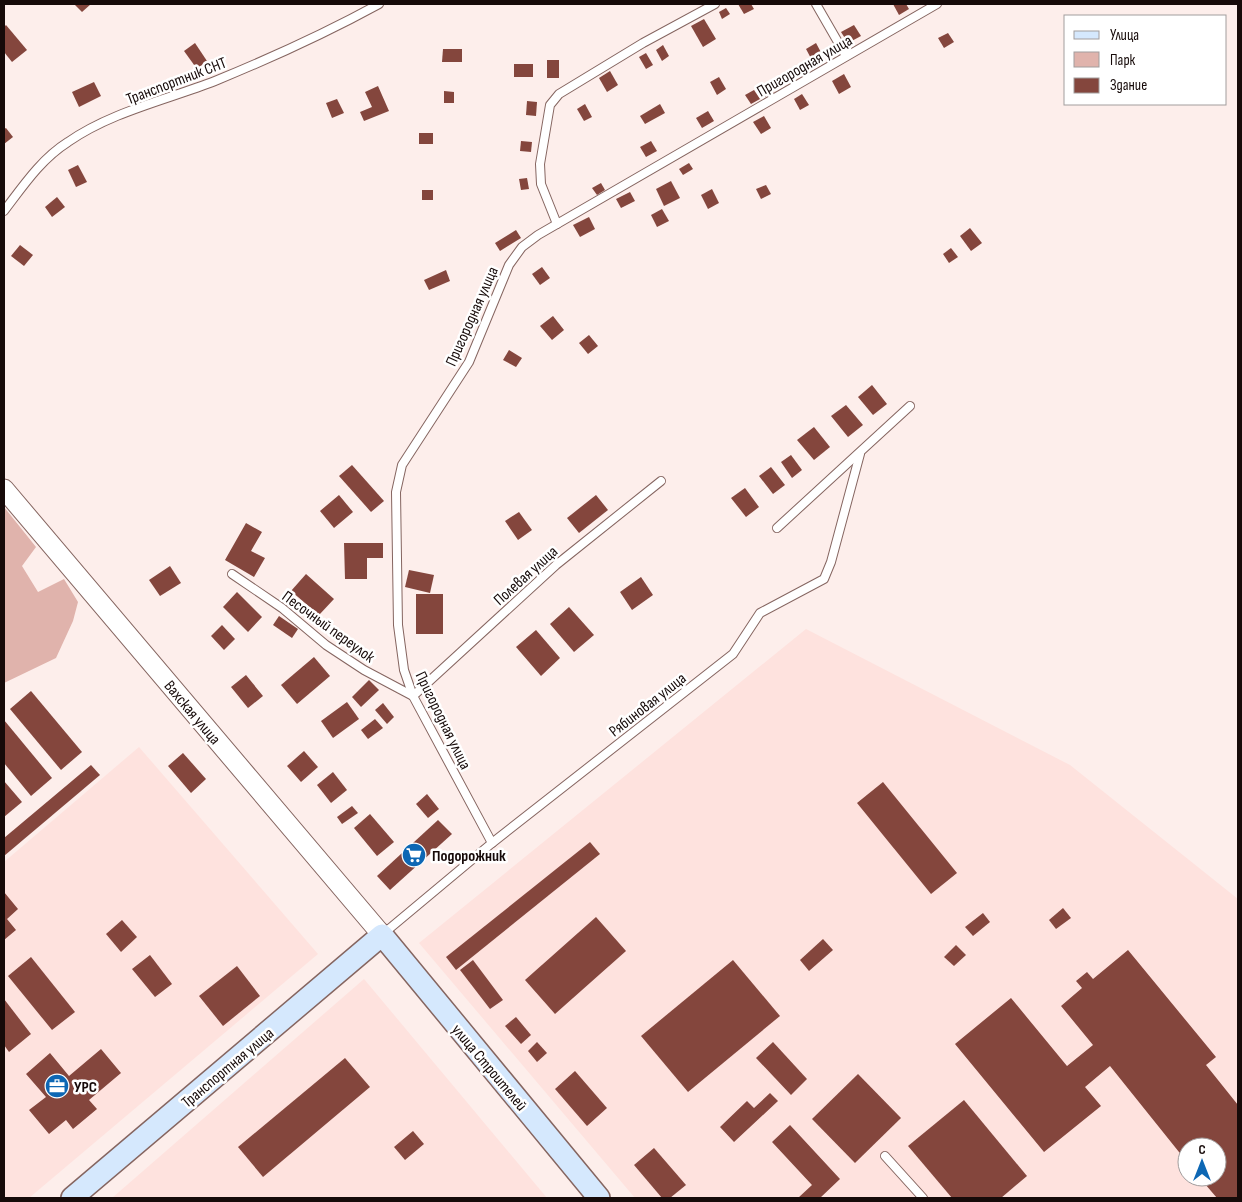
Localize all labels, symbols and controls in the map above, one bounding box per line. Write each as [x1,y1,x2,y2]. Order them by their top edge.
legend [1064,15,1227,105]
text: Улица [1110,26,1139,45]
street label: Пригородная улица [754,31,856,101]
text: Парк [1110,51,1136,70]
street label: Транспортник СНТ [124,53,230,109]
text: Здание [1110,76,1147,95]
street label: Пригородная улица [442,264,503,369]
street label: Полевая улица [490,542,562,610]
street label: Песочный переулок [278,587,379,668]
street label: Пригородная улица [411,669,475,773]
street label: Рябиновая улица [606,669,690,741]
street label: Вахская улица [160,677,224,749]
supermarket icon: Подорожник [401,842,427,868]
place label: Подорожник [432,847,506,866]
street label: улица Строителей [447,1021,531,1115]
street label: Транспортная улица [178,1024,278,1112]
office icon: УРС [44,1073,70,1099]
place label: УРС [74,1078,97,1097]
north arrow [1177,1137,1227,1187]
text: С [1198,1141,1206,1158]

